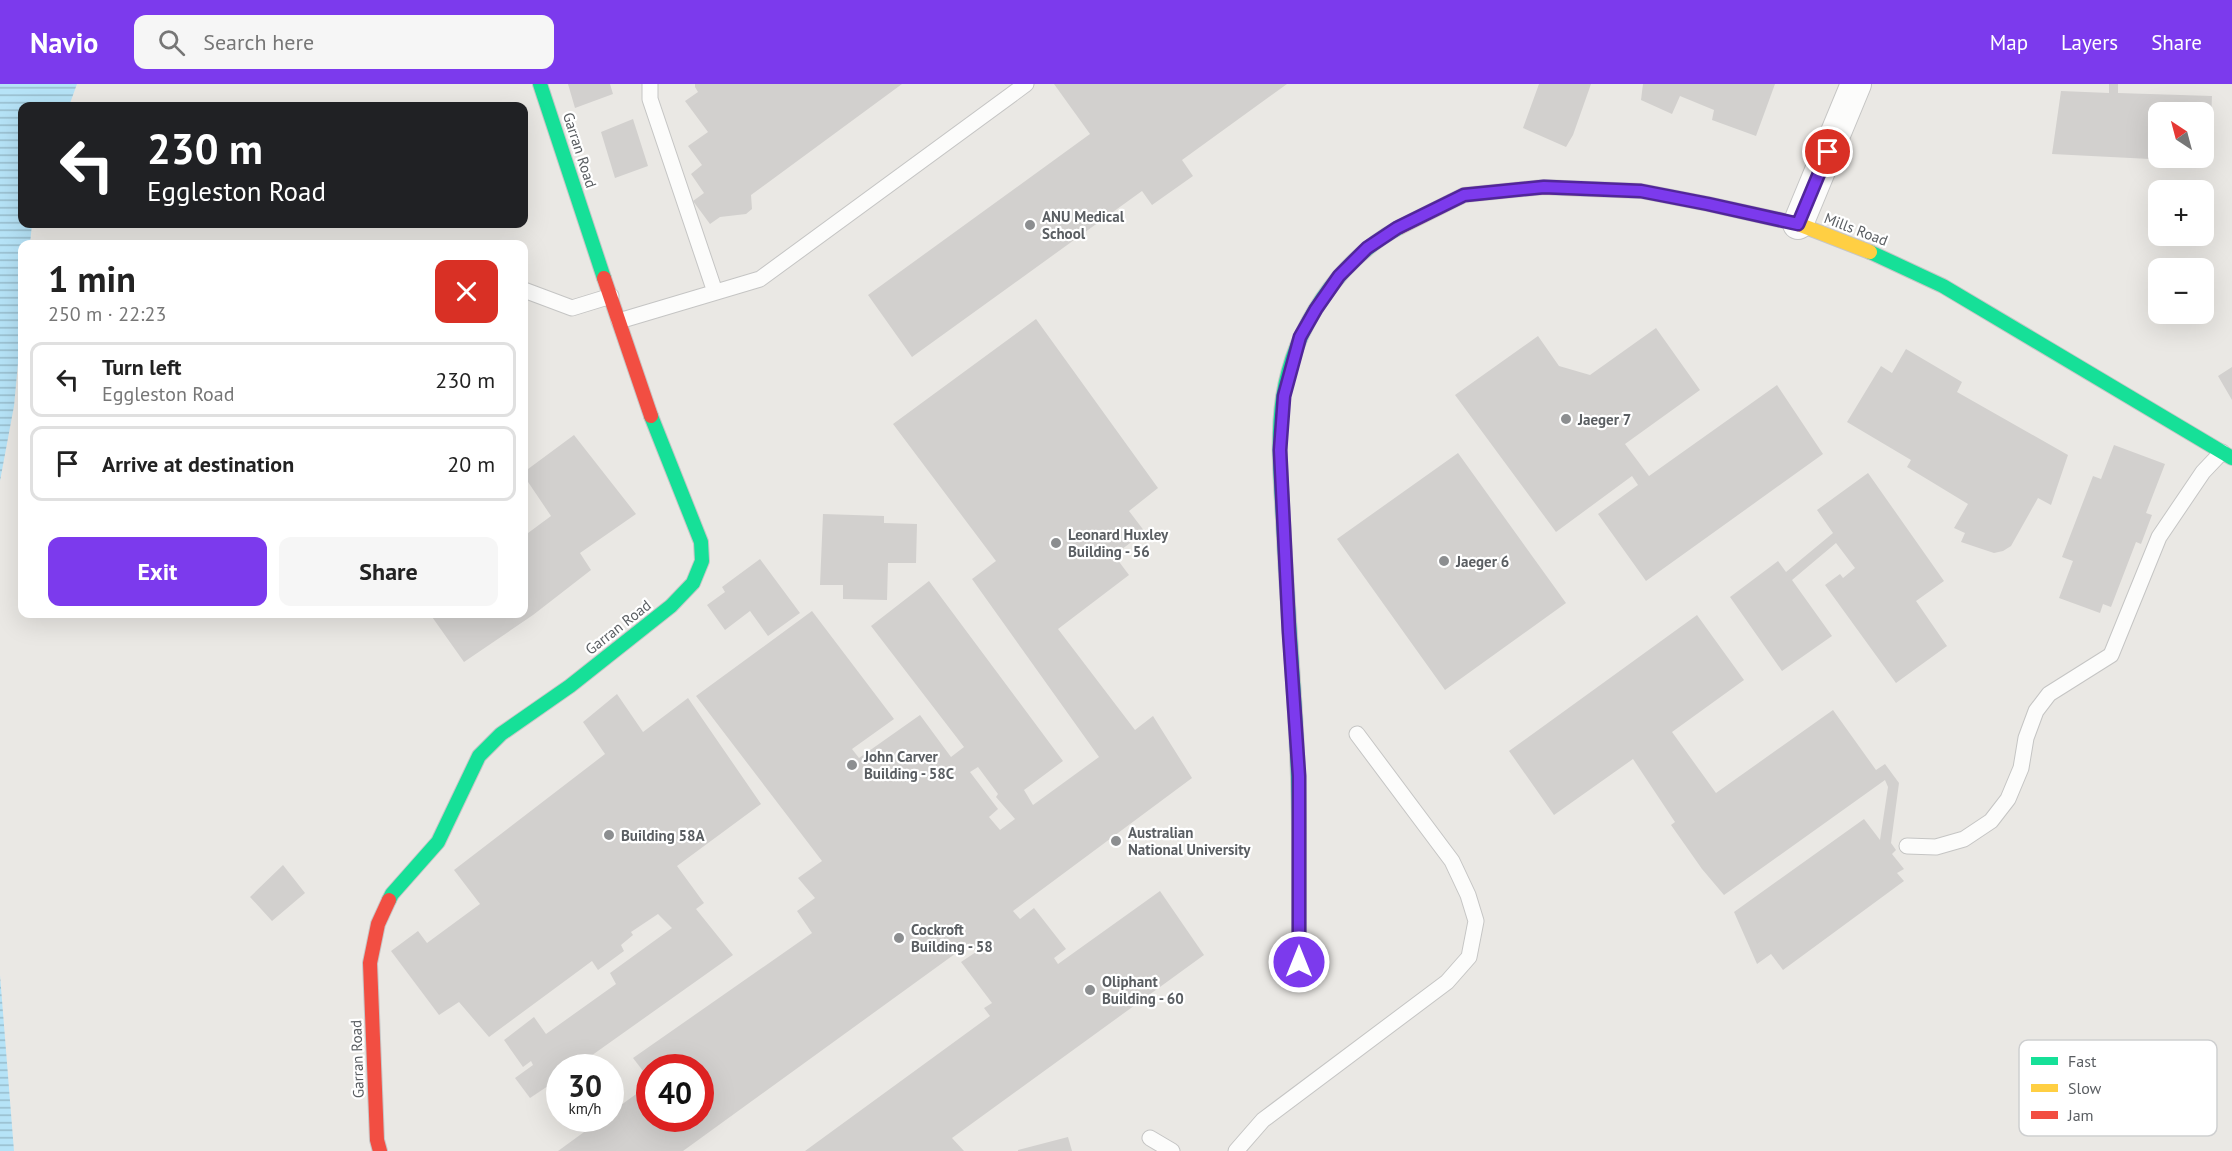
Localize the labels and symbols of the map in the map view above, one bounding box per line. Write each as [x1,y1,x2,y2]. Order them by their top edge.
north arrow [2148,102,2214,168]
street label: Garran Road [559,110,601,190]
pin [1802,126,1853,177]
place label: ANU Medical School [1042,207,1125,243]
street label: Mills Road [1821,208,1891,250]
marker: ANU Medical School [1023,218,1037,232]
place label: Jaeger 7 [1577,410,1631,429]
marker: Jaeger 7 [1559,412,1573,426]
place label: Leonard Huxley Building - 56 [1068,525,1169,561]
marker: Leonard Huxley Building - 56 [1049,536,1063,550]
place label: Jaeger 6 [1455,552,1509,571]
marker: Jaeger 6 [1437,554,1451,568]
street label: Garran Road [581,595,655,659]
place label: John Carver Building - 58C [863,747,955,783]
marker: John Carver Building - 58C [845,758,859,772]
place label: Australian National University [1128,823,1251,859]
place label: Building 58A [621,826,706,845]
marker: Building 58A [602,828,616,842]
marker: Australian National University [1109,834,1123,848]
place label: Cockroft Building - 58 [911,920,993,956]
position arrow [1267,930,1331,994]
marker: Cockroft Building - 58 [892,931,906,945]
place label: Oliphant Building - 60 [1102,972,1184,1008]
marker: Oliphant Building - 60 [1083,983,1097,997]
street label: Garran Road [346,1020,368,1098]
legend [2019,1040,2217,1136]
text: Fast [2068,1051,2097,1071]
speed limit sign: 40 [636,1054,714,1132]
text: Slow [2068,1078,2102,1098]
text: Jam [2067,1105,2094,1125]

